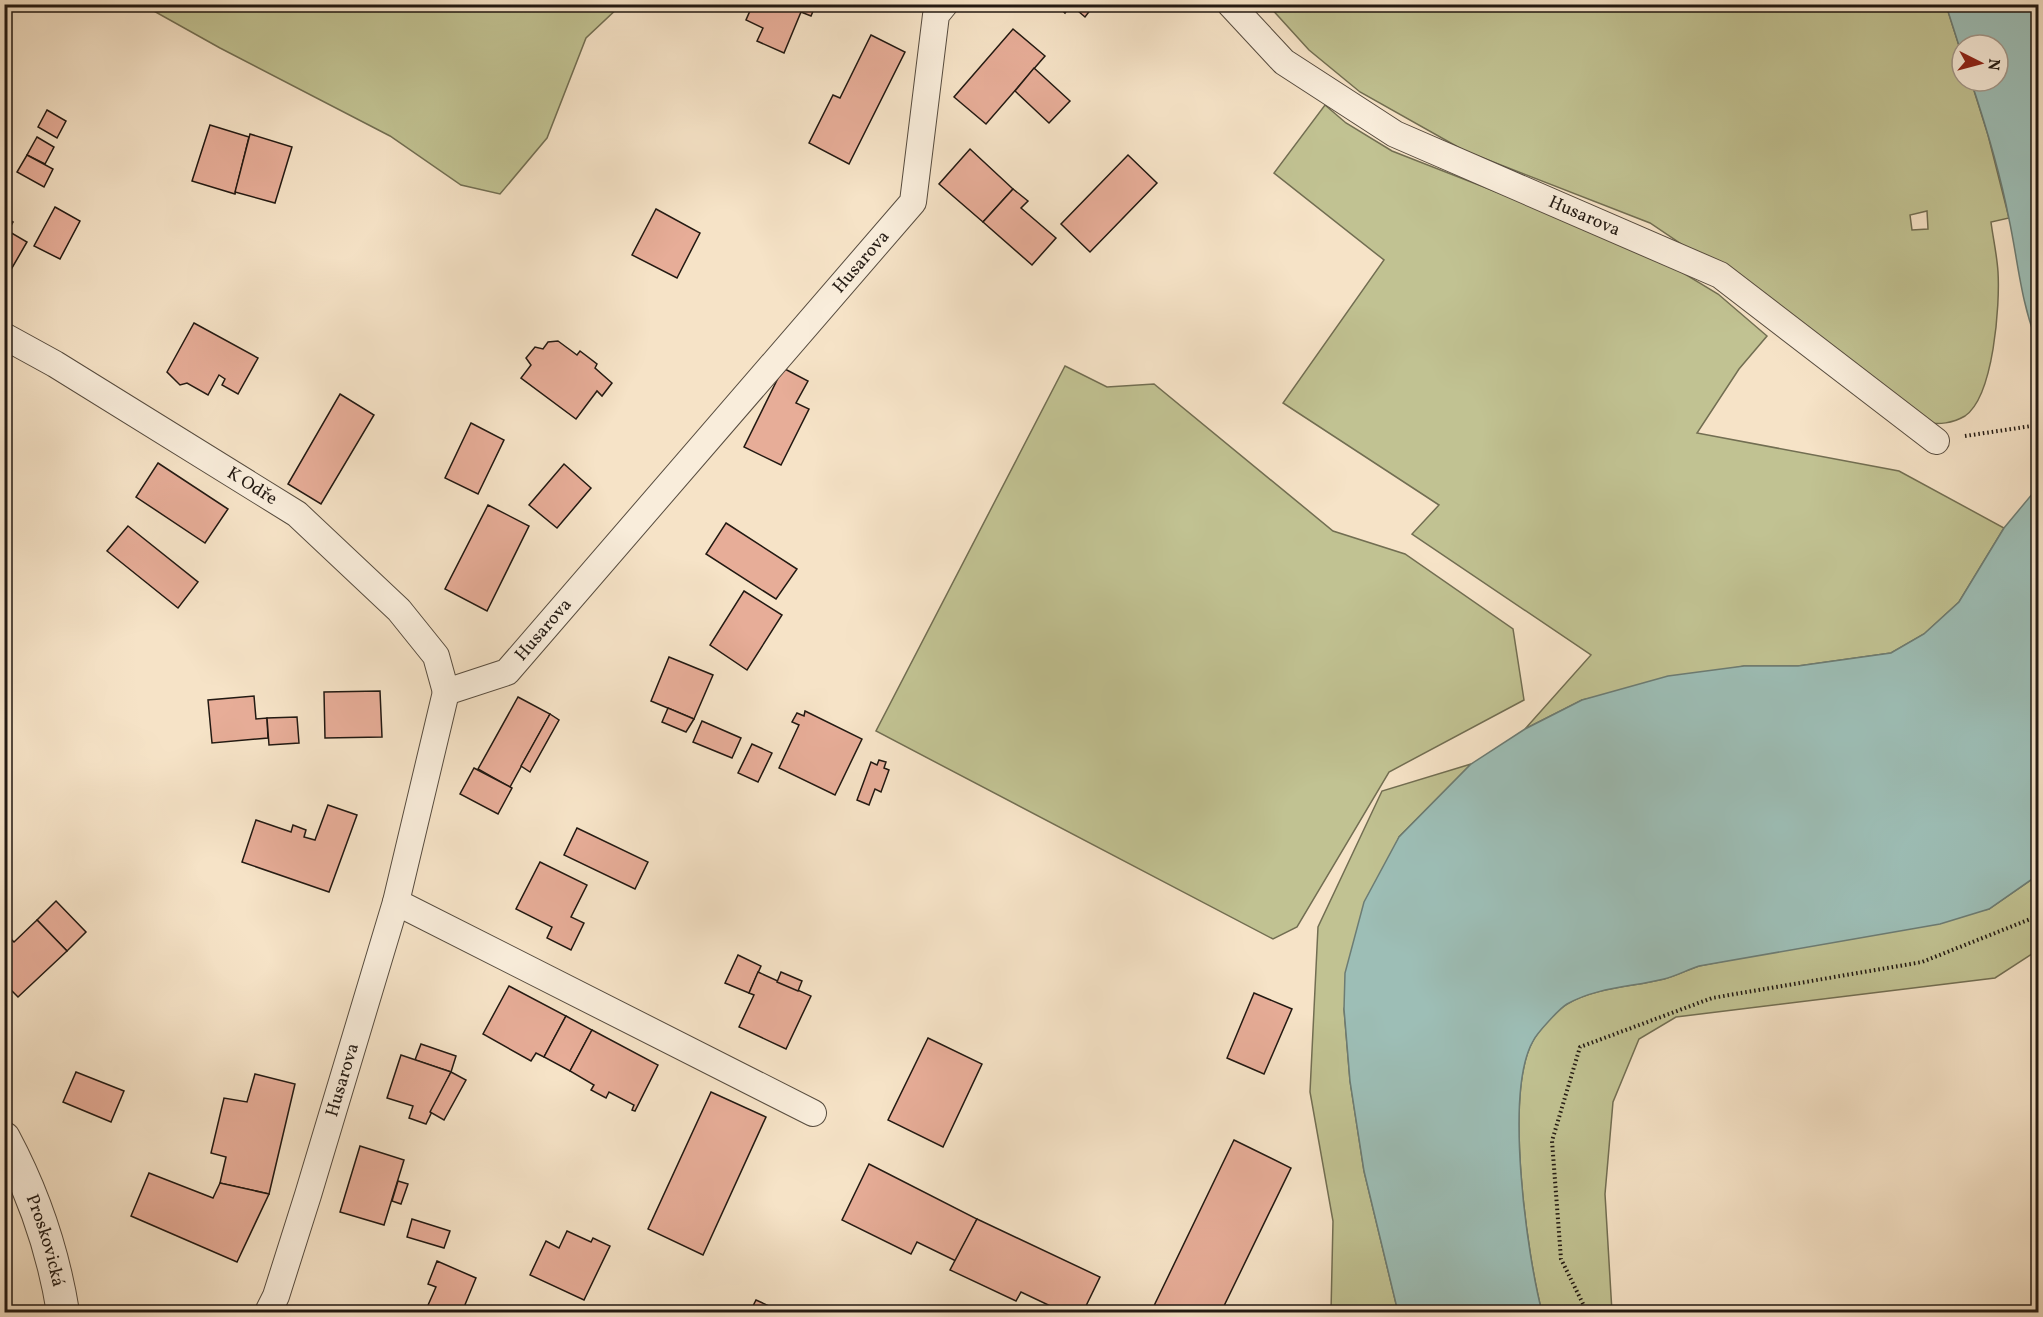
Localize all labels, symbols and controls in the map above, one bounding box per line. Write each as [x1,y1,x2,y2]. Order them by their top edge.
north arrow [1950,33,2010,93]
text: N [1981,57,2004,72]
street label: Husarova [1545,190,1624,243]
street label: Husarova [827,225,895,299]
street label: K Odře [222,461,282,511]
street label: Husarova [509,593,578,667]
street label: Husarova [320,1040,365,1120]
street label: Proskovická [19,1191,71,1289]

